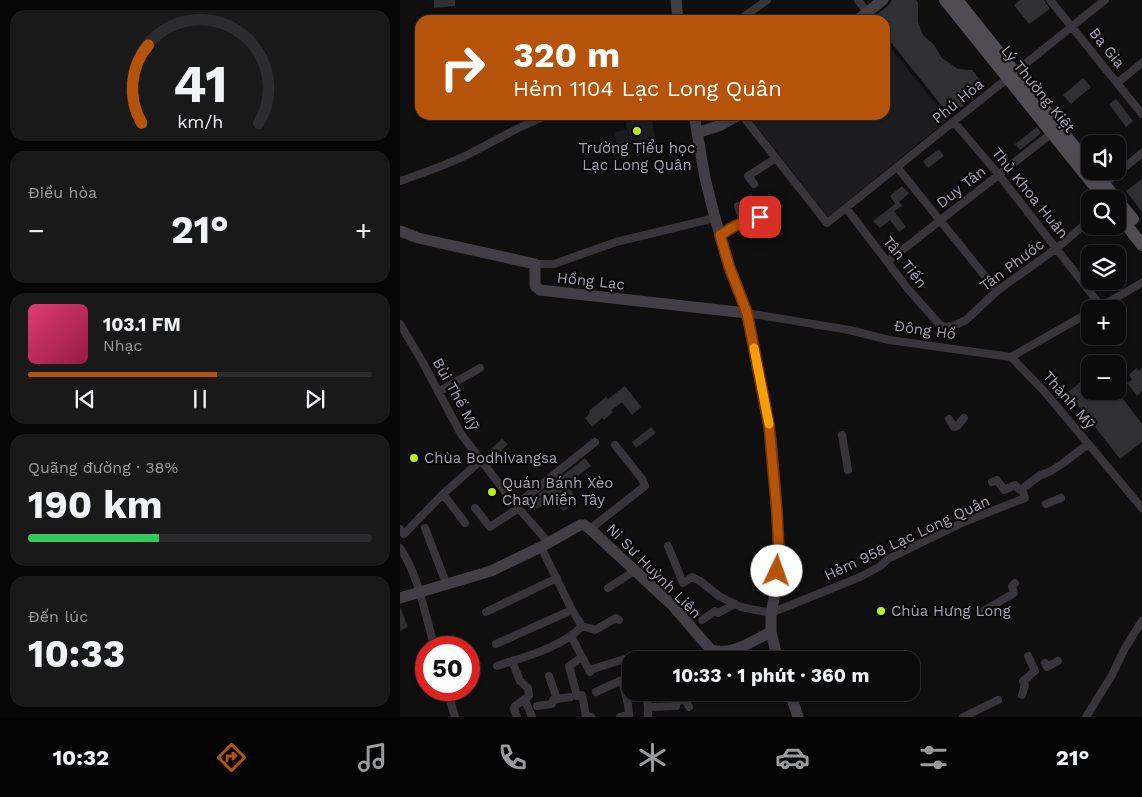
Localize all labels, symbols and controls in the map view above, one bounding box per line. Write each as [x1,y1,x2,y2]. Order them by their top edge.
street label: Ba Gia [1085,24,1129,72]
text: 320 m [513,34,620,76]
icon: right [430,35,495,100]
street label: Lý Thường Kiệt [997,42,1079,137]
text: 41 [173,54,227,115]
street label: Phú Hòa [929,74,988,127]
text: Hẻm 1104 Lạc Long Quân [513,76,782,101]
text: km/h [177,111,223,132]
marker: Trường Tiểu học Lạc Long Quân [631,125,643,137]
map controls [1081,135,1126,400]
button: sound [1081,135,1126,180]
place label: Trường Tiểu học Lạc Long Quân [579,139,695,174]
street label: Thủ Khoa Huân [988,144,1072,242]
street label: Duy Tân [933,162,989,212]
text: Điều hòa [28,183,97,202]
button: search [1081,190,1126,235]
pin [739,196,781,238]
icon: arrive [746,203,774,231]
text: 21° [171,208,229,252]
text: − [28,214,45,247]
text: + [355,214,372,247]
street label: Tân Tiến [879,233,931,291]
street label: Tân Phước [976,235,1048,295]
button: layers [1081,245,1126,290]
street label: Hồng Lạc [556,268,626,294]
button: + [1081,300,1126,345]
text: 103.1 FM [103,313,181,336]
street label: Đông Hồ [893,317,957,343]
text: Nhạc [103,336,143,355]
street label: Bùi Thế Mỹ [429,355,483,434]
button: − [1081,355,1126,400]
street label: Thành Mỹ [1039,367,1099,433]
icon: previous [71,385,99,413]
icon: pause [186,385,214,413]
icon: next [301,385,329,413]
place label: Chùa Bodhivangsa [424,449,558,467]
marker: Chùa Bodhivangsa [408,452,420,464]
text: Quãng đường · 38% [28,458,178,477]
place label: Quán Bánh Xèo Chay Miền Tây [502,474,613,509]
text: 190 km [28,483,163,527]
marker: Quán Bánh Xèo Chay Miền Tây [486,486,498,498]
street label: Hẻm 958 Lạc Long Quân [821,492,993,584]
street label: Ni Sư Huỳnh Liên [603,520,705,622]
position arrow [750,544,802,596]
place label: Chùa Hưng Long [891,602,1011,620]
marker: Chùa Hưng Long [875,605,887,617]
text: Đến lúc [28,607,88,626]
text: 10:33 [28,632,125,676]
speed limit sign: 50 [415,636,480,701]
text: 10:33 · 1 phút · 360 m [673,664,869,687]
icon: directions [214,740,249,775]
icon: music [355,740,390,775]
icon: phone [495,740,530,775]
icon: climate [635,740,670,775]
icon: car [775,740,810,775]
icon: filters [916,740,951,775]
text: 10:32 [53,745,109,770]
text: 21° [1056,745,1089,770]

